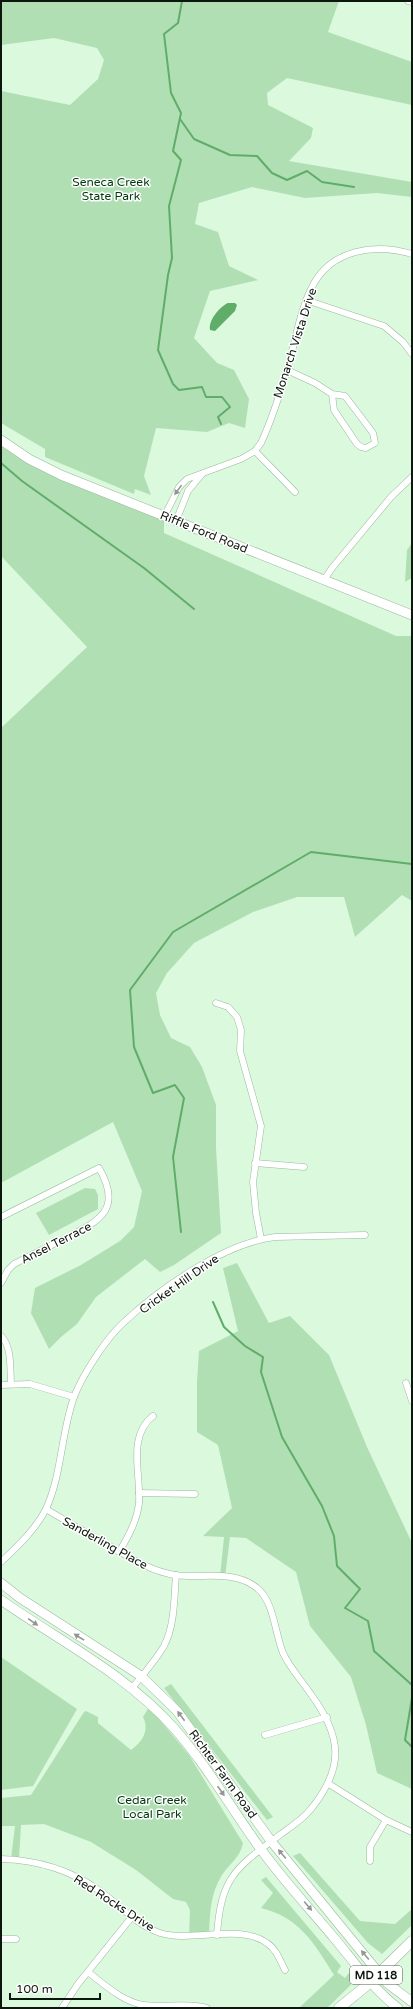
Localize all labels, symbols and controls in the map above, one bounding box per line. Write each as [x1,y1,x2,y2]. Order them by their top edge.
park label: Seneca Creek State Park [72,175,150,203]
street label: Monarch Vista Drive [271,286,319,400]
one-way arrow [174,484,182,495]
street label: Riffle Ford Road [158,508,250,556]
street label: Ansel Terrace [18,1219,94,1267]
street label: Cricket Hill Drive [137,1251,222,1317]
street label: Sanderling Place [60,1514,150,1572]
one-way arrow [28,1618,38,1626]
one-way arrow [73,1633,85,1640]
one-way arrow [176,1710,185,1721]
street label: Richter Farm Road [186,1727,260,1821]
one-way arrow [217,1786,225,1797]
park label: Cedar Creek Local Park [117,1793,187,1821]
one-way arrow [278,1849,287,1860]
street label: Red Rocks Drive [71,1872,157,1934]
one-way arrow [303,1901,312,1911]
one-way arrow [361,1949,370,1960]
road number: MD 118 [350,1966,402,1984]
scale bar [10,1975,100,2001]
text: 100 m [16,1982,53,1996]

